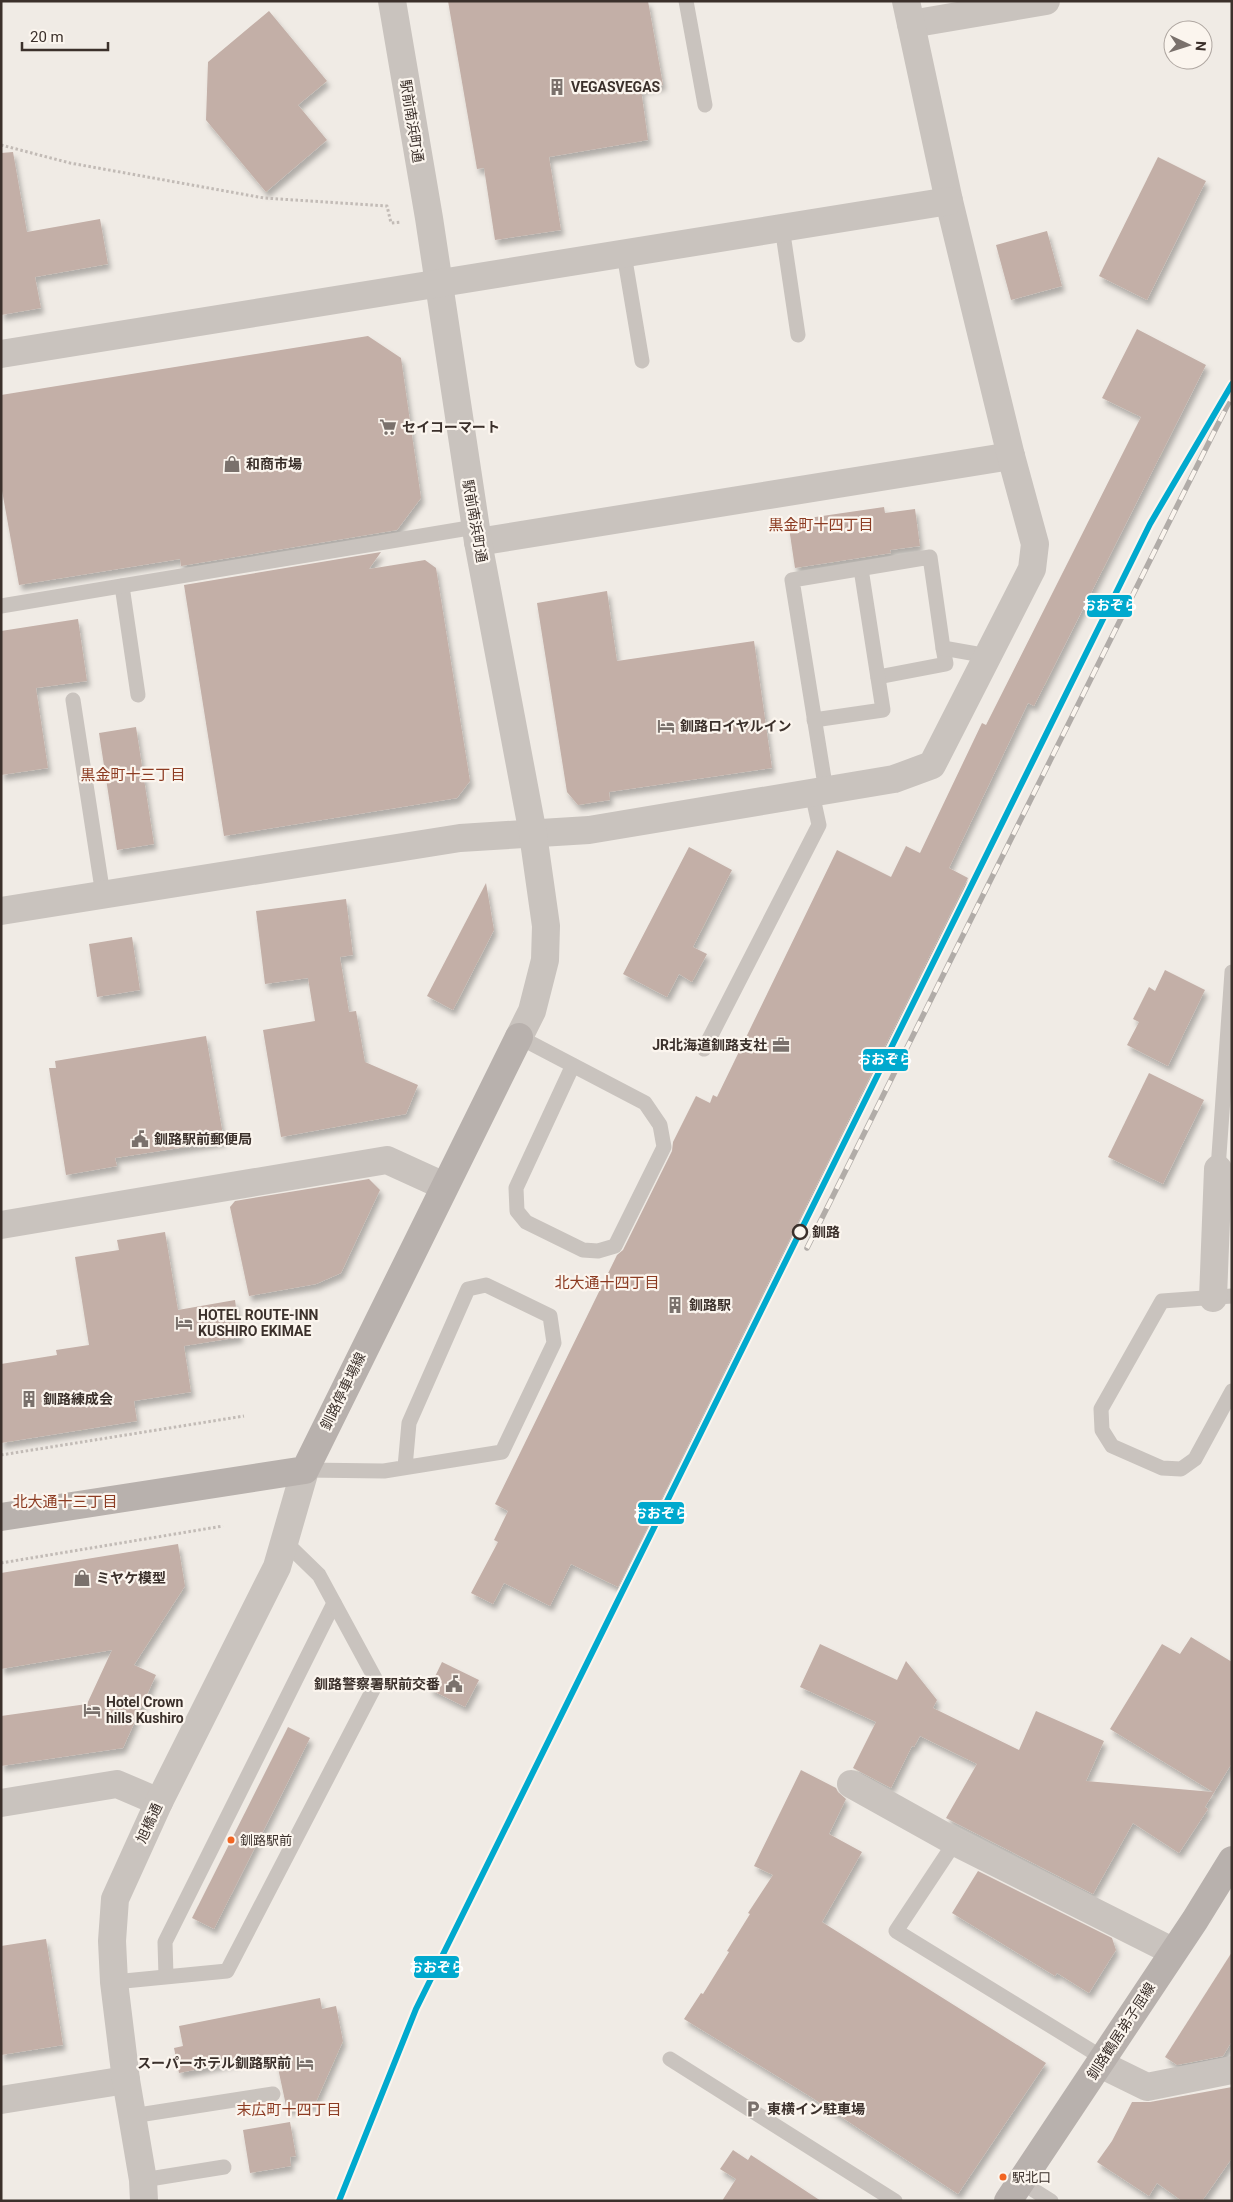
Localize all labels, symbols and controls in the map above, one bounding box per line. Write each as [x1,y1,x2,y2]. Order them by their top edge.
scale bar [22,20,109,52]
north arrow [1163,20,1213,70]
text: 20 m [30,28,64,46]
text: N [1193,40,1209,51]
building icon: VEGASVEGAS [547,77,567,97]
street label: 駅前南浜町通 [398,78,426,164]
place label: VEGASVEGAS [571,79,661,95]
supermarket icon: セイコーマート [378,417,398,437]
place label: セイコーマート [402,419,500,435]
shop icon: 和商市場 [222,454,242,474]
place label: 和商市場 [246,456,302,472]
street label: 駅前南浜町通 [460,478,490,564]
district label: 黒金町十四丁目 [768,516,874,534]
line badge: おおぞら [1086,594,1133,618]
text: おおぞら [1082,597,1138,613]
hotel icon: 釧路ロイヤルイン [656,716,676,736]
place label: 釧路ロイヤルイン [680,718,792,734]
district label: 黒金町十三丁目 [80,766,186,784]
office icon: JR北海道釧路支社 [771,1035,791,1055]
place label: JR北海道釧路支社 [652,1037,767,1053]
line badge: おおぞら [862,1048,909,1072]
text: おおぞら [857,1051,913,1067]
public building icon: 釧路駅前郵便局 [130,1129,150,1149]
place label: 釧路駅前郵便局 [154,1131,252,1147]
marker: 釧路 [792,1224,808,1240]
place label: 釧路 [812,1224,840,1240]
district label: 北大通十四丁目 [554,1274,660,1292]
building icon: 釧路駅 [665,1295,685,1315]
place label: 釧路駅 [689,1297,731,1313]
place label: HOTEL ROUTE-INN KUSHIRO EKIMAE [198,1307,318,1339]
hotel icon: HOTEL ROUTE-INN KUSHIRO EKIMAE [174,1313,194,1333]
street label: 釧路停車場線 [317,1350,369,1432]
building icon: 釧路練成会 [19,1389,39,1409]
place label: 釧路練成会 [43,1391,113,1407]
district label: 北大通十三丁目 [12,1493,118,1511]
line badge: おおぞら [637,1501,685,1525]
text: おおぞら [633,1505,689,1521]
shop icon: ミヤケ模型 [72,1568,92,1588]
place label: ミヤケ模型 [96,1570,166,1586]
public building icon: 釧路警察署駅前交番 [444,1674,464,1694]
place label: 釧路警察署駅前交番 [314,1676,440,1692]
place label: Hotel Crown hills Kushiro [106,1694,184,1726]
hotel icon: Hotel Crown hills Kushiro [82,1700,102,1720]
street label: 旭橋通 [133,1801,165,1845]
place label: 釧路駅前 [240,1833,292,1848]
marker: 釧路駅前 [226,1835,236,1845]
line badge: おおぞら [413,1955,460,1979]
text: おおぞら [409,1959,465,1975]
street label: 釧路鶴居弟子屈線 [1084,1980,1158,2082]
hotel icon: スーパーホテル釧路駅前 [295,2053,315,2073]
place label: スーパーホテル釧路駅前 [137,2055,291,2071]
parking icon: 東横イン駐車場 [743,2099,763,2119]
district label: 末広町十四丁目 [236,2101,342,2119]
place label: 東横イン駐車場 [767,2101,865,2117]
place label: 駅北口 [1012,2170,1051,2185]
marker: 駅北口 [998,2172,1008,2182]

